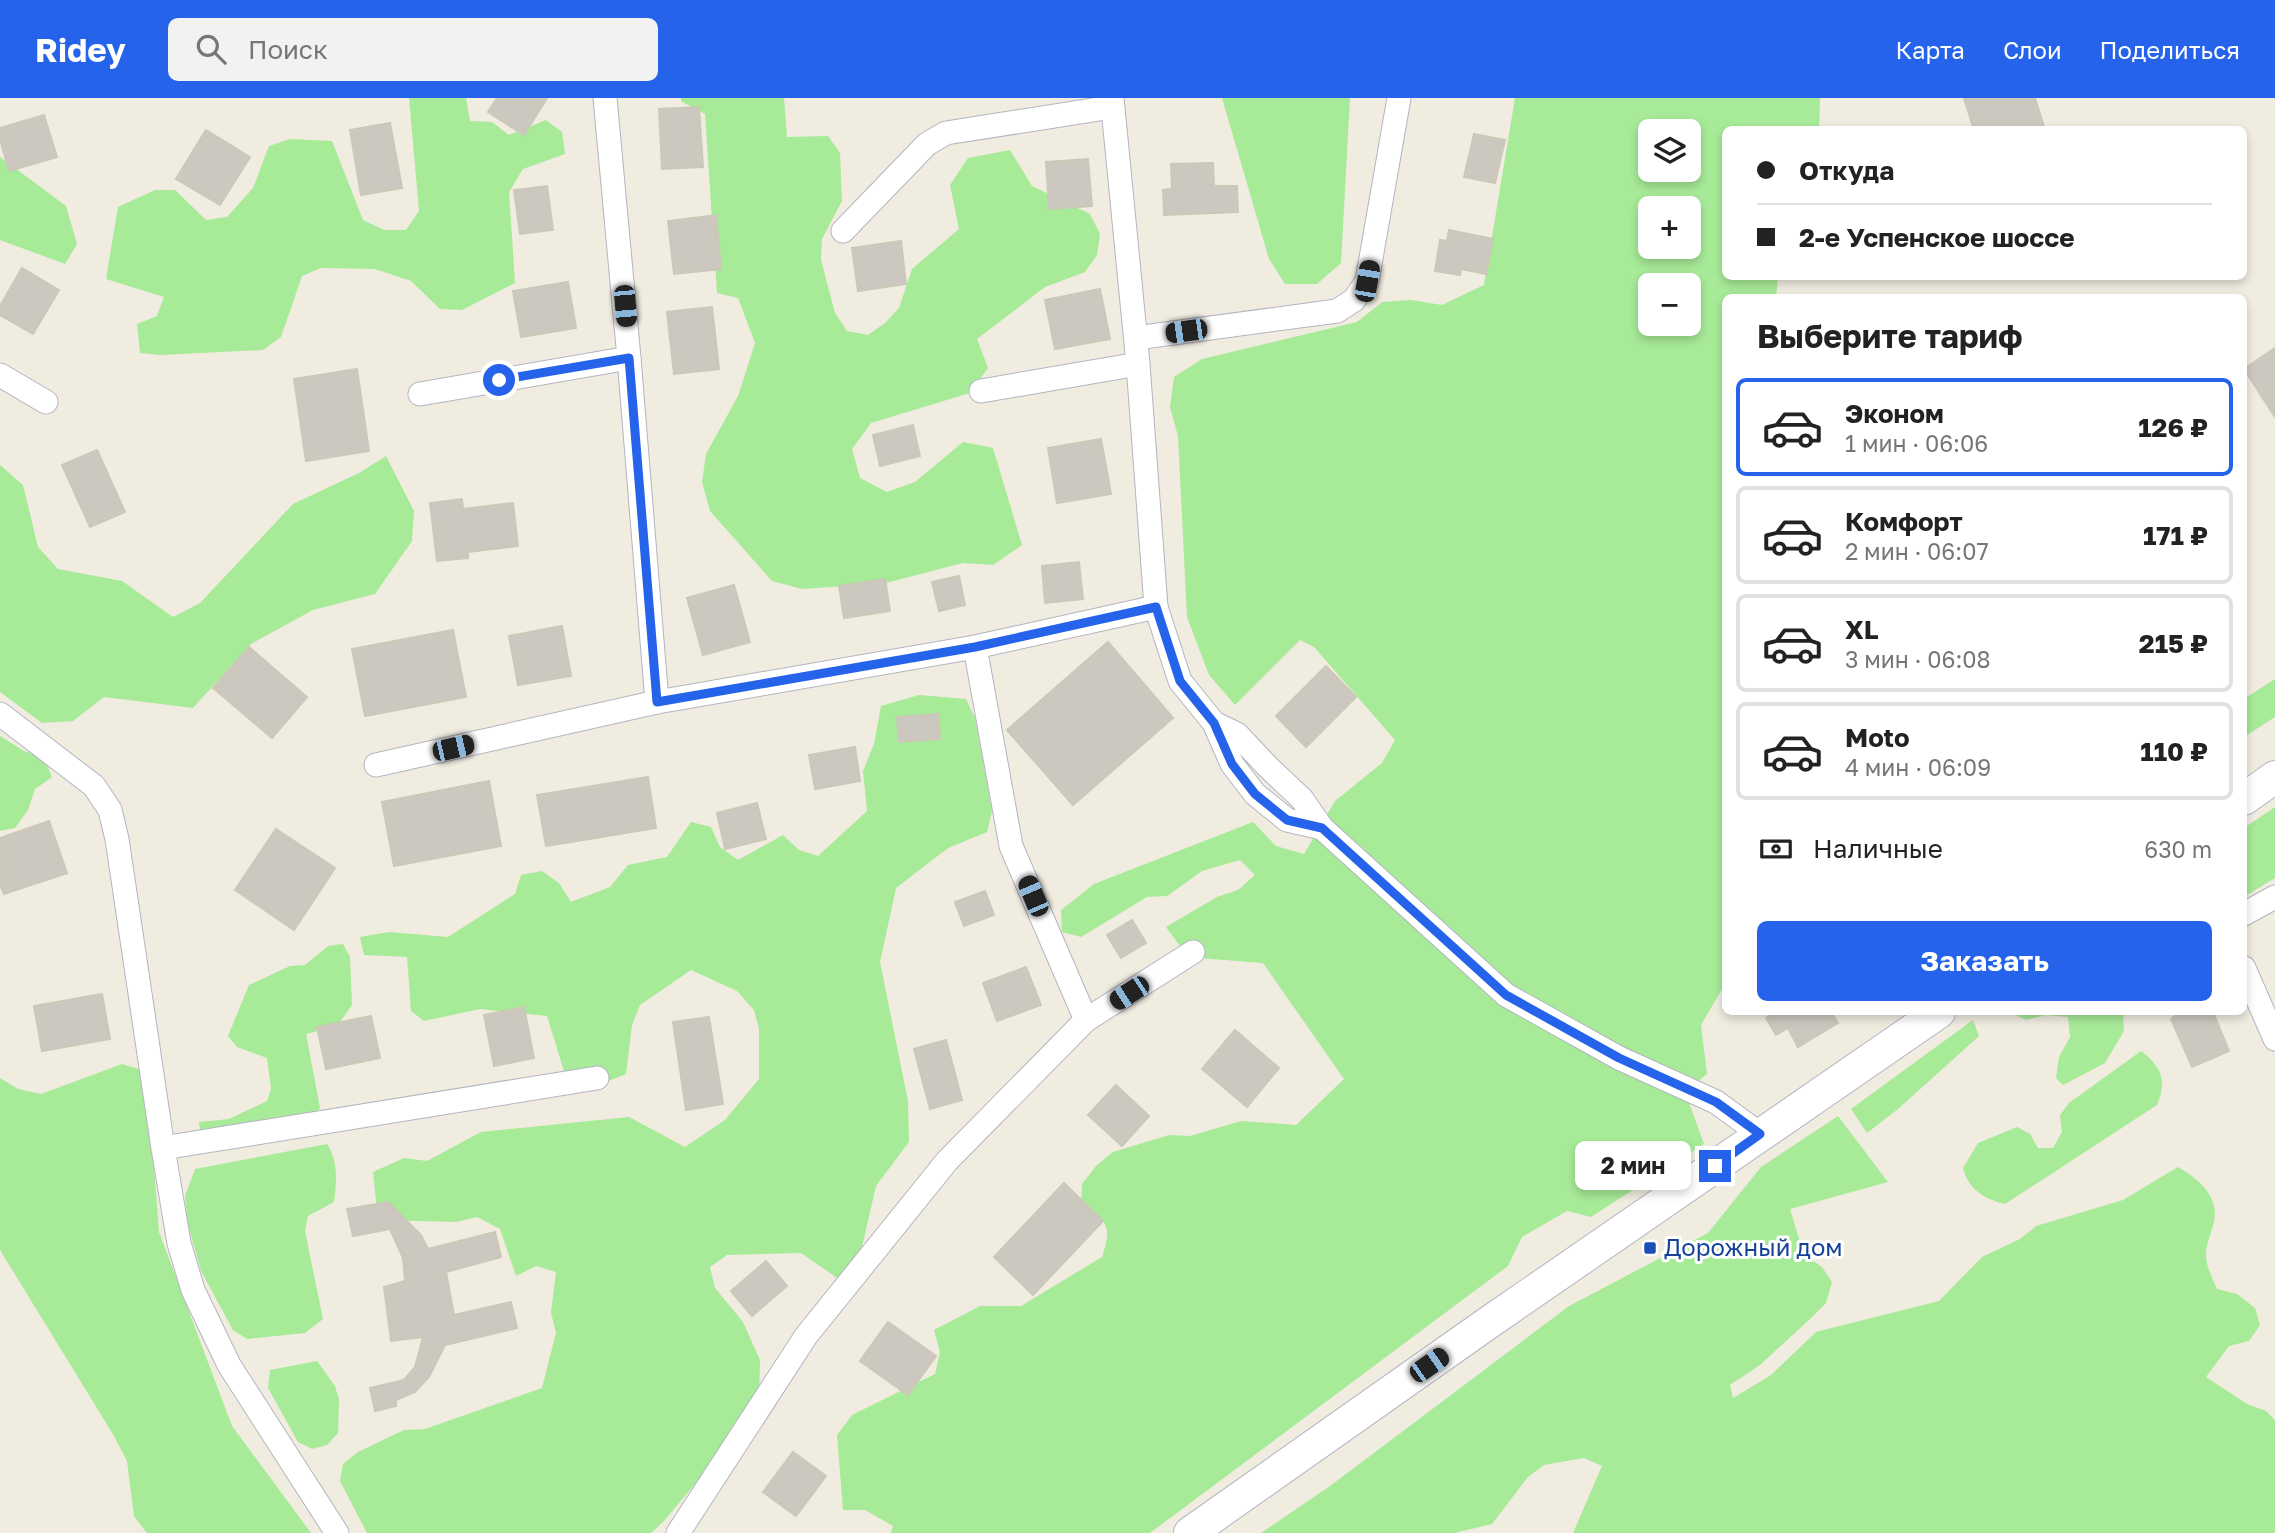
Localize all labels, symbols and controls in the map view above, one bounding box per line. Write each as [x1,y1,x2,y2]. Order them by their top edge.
search box [168,18,658,81]
text: Ridey [35,30,126,69]
icon: search [192,30,230,68]
text: Поиск [248,34,328,65]
text: Карта [1895,35,1965,64]
text: Слои [2003,35,2062,64]
text: Поделиться [2100,35,2240,64]
map controls [1638,119,1701,336]
button: layers [1638,119,1701,182]
text: Откуда [1799,155,1894,186]
button: + [1638,196,1701,259]
text: 2-е Успенское шоссе [1799,222,2075,253]
car [1354,258,1381,304]
button: − [1638,273,1701,336]
car [613,284,638,328]
text: Выберите тариф [1757,317,2023,355]
car [1164,318,1209,344]
route start [483,364,515,396]
icon: car [1761,396,1824,459]
text: Эконом [1845,398,1944,429]
text: 126 ₽ [2138,412,2208,443]
text: 1 мин · 06:06 [1845,429,1988,457]
icon: car [1761,504,1824,567]
text: Комфорт [1845,506,1963,537]
text: 171 ₽ [2143,520,2208,551]
text: 2 мин · 06:07 [1845,537,1989,565]
icon: car [1761,612,1824,675]
text: XL [1845,614,1879,645]
text: 215 ₽ [2139,628,2208,659]
text: 3 мин · 06:08 [1845,645,1991,673]
icon: car [1761,720,1824,783]
text: Moto [1845,722,1910,753]
car [431,733,476,763]
text: 110 ₽ [2140,736,2208,767]
text: 4 мин · 06:09 [1845,753,1991,781]
icon: cash [1757,830,1795,868]
text: Наличные [1813,833,1943,864]
text: 630 m [2144,835,2212,863]
car [1016,873,1051,919]
button: Заказать [1757,921,2212,1001]
car [1106,973,1153,1013]
callout: 2 мин [1575,1142,1690,1190]
route end [1699,1150,1731,1182]
text: 2 мин [1601,1151,1665,1179]
place label: Дорожный дом [1664,1232,1843,1261]
marker: Дорожный дом [1642,1240,1658,1256]
car [1406,1344,1453,1386]

